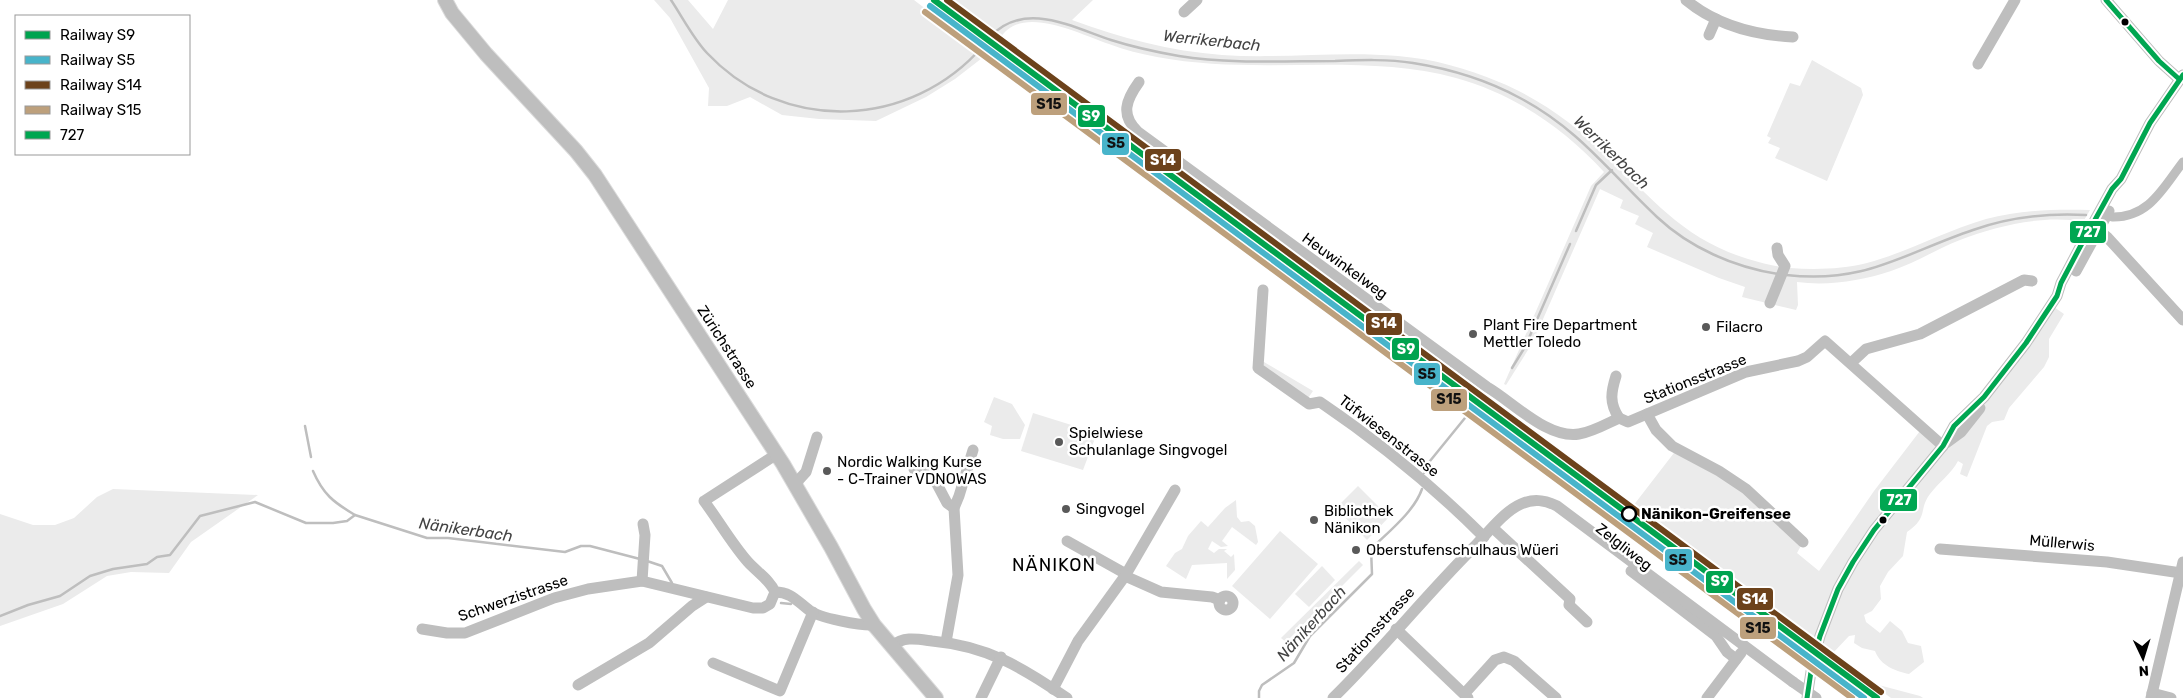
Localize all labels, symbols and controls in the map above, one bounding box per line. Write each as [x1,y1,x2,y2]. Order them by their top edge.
legend [15,15,190,155]
unlabelled marker [2120,17,2130,27]
text: Railway S9 [60,26,135,44]
water label: Werrikerbach [1162,26,1262,55]
text: Railway S5 [60,51,135,69]
text: Railway S14 [60,76,142,94]
line badge: S15 [1030,92,1068,116]
text: S15 [1036,96,1062,113]
text: Railway S15 [60,101,142,119]
line badge: S9 [1077,104,1106,128]
text: S9 [1082,108,1100,125]
water label: Werrikerbach [1570,112,1653,193]
text: 727 [60,126,85,144]
line badge: S5 [1101,132,1130,156]
text: S5 [1107,135,1125,152]
line badge: S14 [1144,148,1182,172]
text: S14 [1150,152,1176,169]
line badge: 727 [2069,220,2107,244]
text: 727 [2075,224,2101,241]
street label: Heuwinkelweg [1299,229,1391,303]
street label: Zürichstrasse [693,302,761,392]
line badge: S14 [1365,312,1403,336]
text: S14 [1371,315,1397,332]
place label: Plant Fire Department Mettler Toledo [1483,316,1637,351]
place label: Filacro [1716,318,1763,336]
marker: Filacro [1700,321,1712,333]
marker: Plant Fire Department Mettler Toledo [1467,328,1479,340]
line badge: S9 [1391,337,1420,361]
text: S9 [1397,341,1415,358]
street label: Stationsstrasse [1641,350,1749,408]
line badge: S5 [1413,362,1441,386]
text: S5 [1418,366,1436,383]
line badge: S15 [1430,388,1468,412]
street label: Tüfwiesenstrasse [1335,391,1443,481]
text: S15 [1436,391,1462,408]
place label: Spielwiese Schulanlage Singvogel [1069,424,1227,459]
marker: Spielwiese Schulanlage Singvogel [1053,436,1065,448]
place label: Nordic Walking Kurse - C-Trainer VDNOWAS [837,453,987,488]
marker: Nordic Walking Kurse - C-Trainer VDNOWAS [821,465,833,477]
line badge: 727 [1879,488,1918,512]
text: 727 [1886,492,1912,509]
place label: Singvogel [1076,500,1145,518]
place label: Bibliothek Nänikon [1324,502,1394,537]
marker: Singvogel [1060,503,1072,515]
place label: Nänikon-Greifensee [1641,505,1791,523]
marker: Nänikon-Greifensee [1621,506,1637,522]
water label: Nänikerbach [418,514,514,545]
marker: Bibliothek Nänikon [1308,514,1320,526]
unlabelled marker [1878,515,1888,525]
street label: Zelgliweg [1592,520,1656,574]
street label: Müllerwis [2029,531,2096,555]
place label: Oberstufenschulhaus Wüeri [1366,541,1559,559]
marker: Oberstufenschulhaus Wüeri [1350,544,1362,556]
line badge: S5 [1664,548,1693,572]
text: S5 [1669,552,1687,569]
district label: NÄNIKON [1012,554,1096,576]
line badge: S9 [1705,570,1734,594]
street label: Schwerzistrasse [456,571,570,625]
text: S9 [1711,573,1729,590]
water label: Nänikerbach [1273,582,1350,665]
street label: Stationsstrasse [1332,583,1418,677]
line badge: S14 [1736,587,1774,611]
text: S14 [1742,591,1768,608]
line badge: S15 [1739,616,1777,640]
text: S15 [1745,620,1771,637]
north arrow [2118,633,2168,683]
text: N [2138,662,2149,679]

